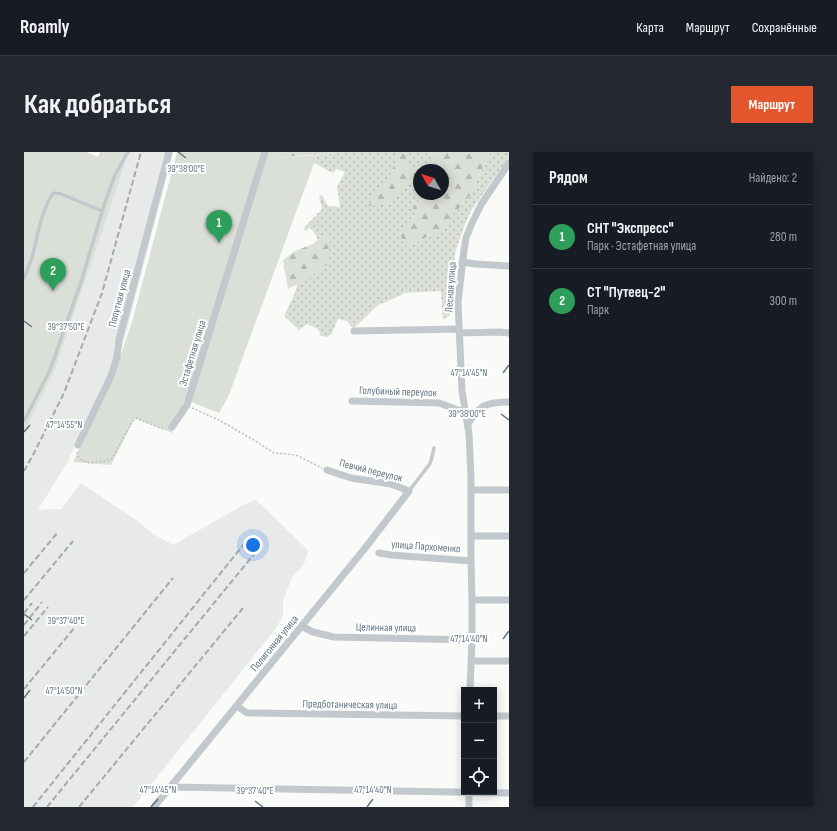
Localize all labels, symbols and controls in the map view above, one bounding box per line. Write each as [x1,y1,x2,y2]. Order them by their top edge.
text: Roamly [20,16,70,39]
text: Карта [636,19,664,36]
text: Маршрут [686,19,730,36]
text: Сохранённые [752,19,817,36]
button: Маршрут [731,86,813,123]
text: Как добраться [24,88,171,121]
text: 39°38'00"E [167,163,205,175]
north arrow [413,164,449,200]
text: Рядом [549,168,588,188]
text: Найдено: 2 [749,170,797,186]
pin: 1 [206,210,232,243]
text: СНТ "Экспресс" [587,219,674,238]
text: 1 [559,229,565,245]
text: 280 m [770,229,797,245]
text: Парк · Эстафетная улица [587,238,696,254]
pin: 2 [40,258,66,291]
street label: Лесная улица [442,261,459,313]
street label: Попутная улица [106,268,133,329]
text: СТ "Путеец-2" [587,283,665,302]
text: 2 [559,293,565,309]
text: 300 m [770,293,797,309]
text: Парк [587,302,609,318]
street label: Эстафетная улица [176,319,209,388]
text: 39°37'50"E [47,321,85,333]
text: 47°14'45"N [451,367,487,379]
street label: Голубиный переулок [359,384,438,399]
text: 39°38'00"E [448,408,486,420]
text: 47°14'55"N [46,419,82,431]
street label: Певчий переулок [338,456,405,485]
your location [243,535,263,555]
street label: улица Пархоменко [391,538,461,555]
street label: Полигонная улица [248,613,301,674]
text: 39°37'40"E [47,615,85,627]
street label: Целинная улица [356,620,416,635]
text: 47°14'40"N [450,633,488,645]
text: 47°14'50"N [45,685,83,697]
map controls [461,687,497,795]
button: + [461,687,497,723]
street label: Предботаническая улица [302,697,398,712]
button: − [461,723,497,759]
button: locate [461,759,497,795]
text: 47°14'45"N [140,784,176,796]
text: 47°14'40"N [354,784,392,796]
text: 39°37'40"E [236,785,274,797]

